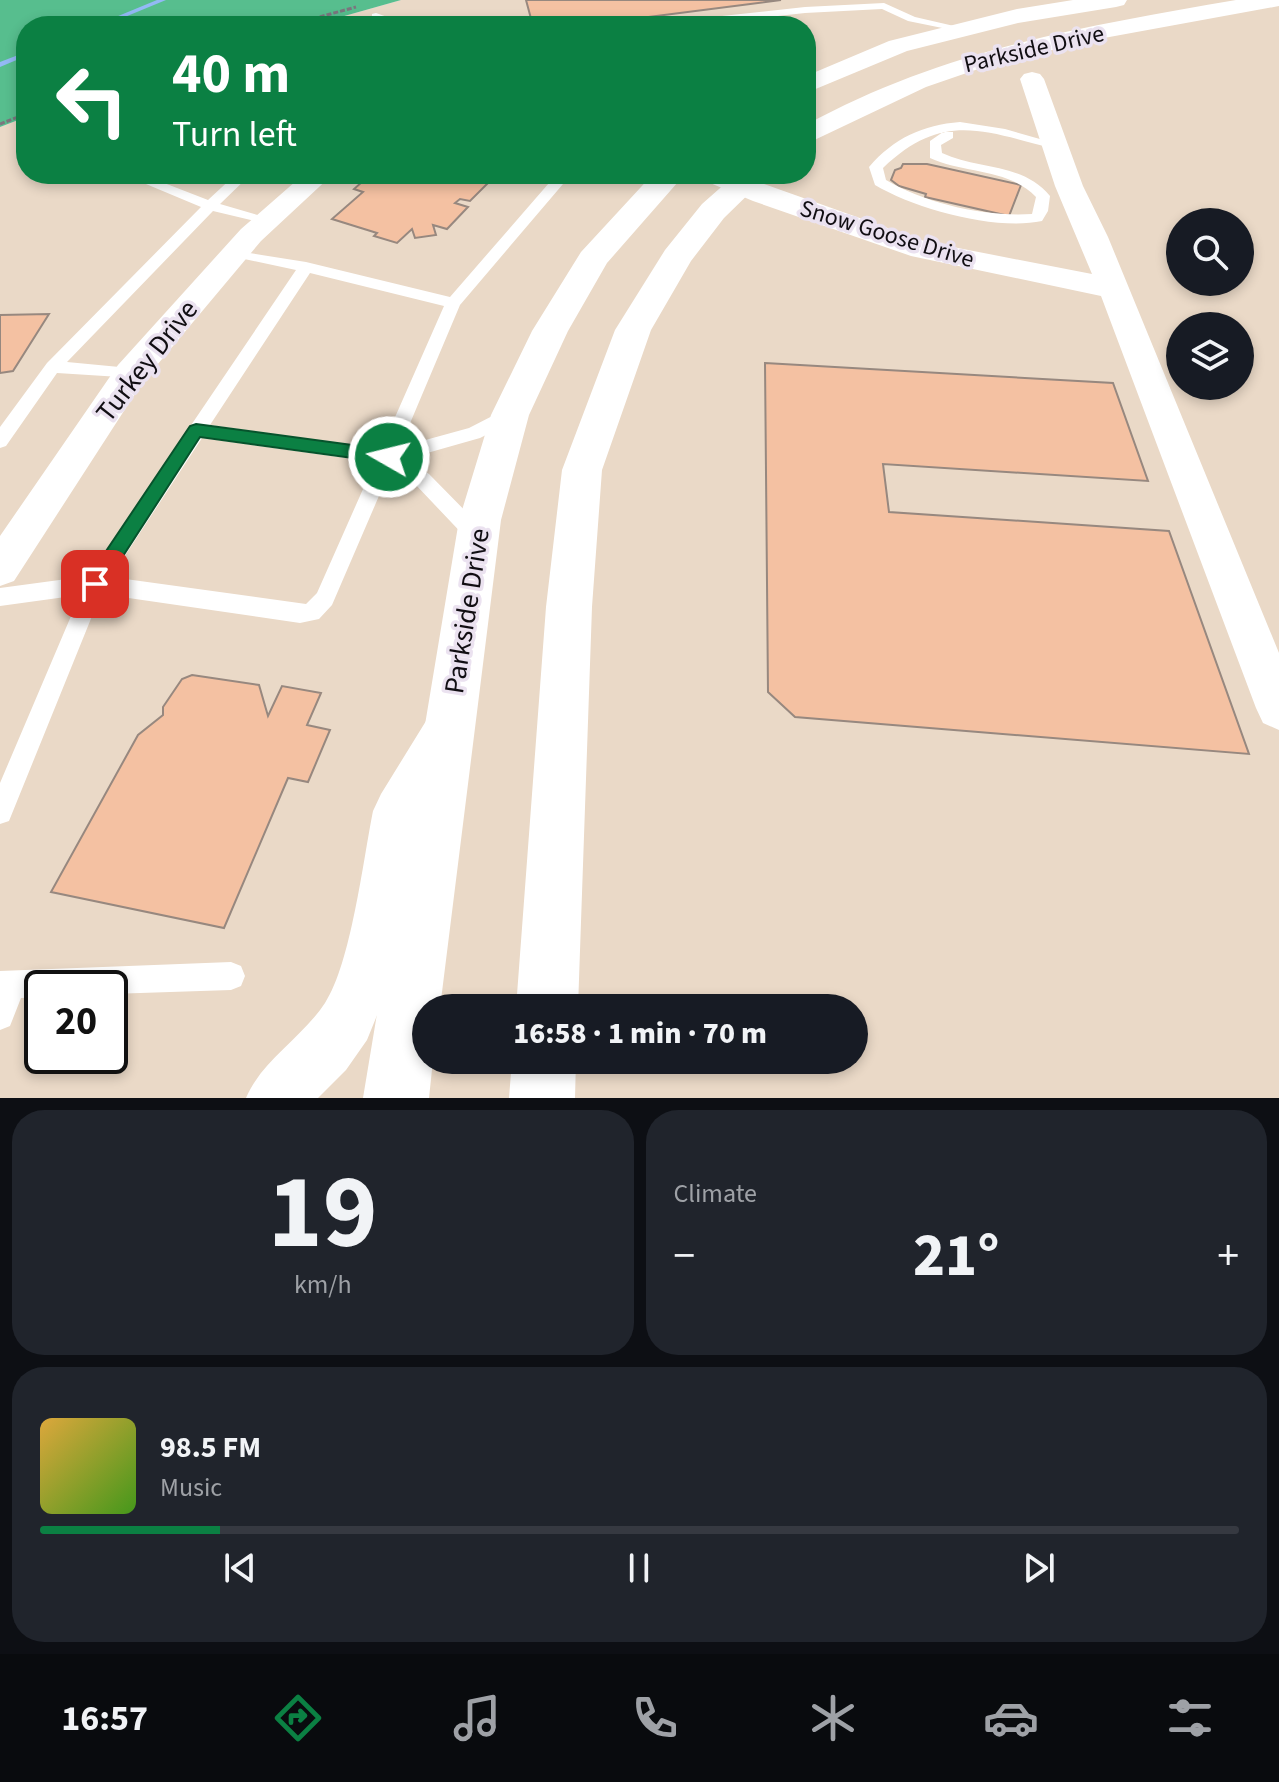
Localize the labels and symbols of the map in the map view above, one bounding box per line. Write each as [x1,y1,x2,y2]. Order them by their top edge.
street label: Parkside Drive [960,16,1108,82]
street label: Snow Goose Drive [796,191,978,277]
street label: Turkey Drive [86,291,208,431]
position arrow [347,415,431,499]
street label: Parkside Drive [434,526,500,696]
pin [61,550,129,618]
speed limit sign: 20 [24,970,128,1074]

